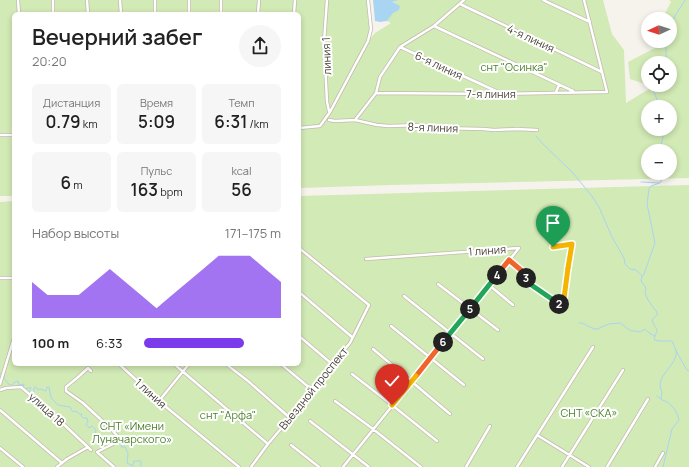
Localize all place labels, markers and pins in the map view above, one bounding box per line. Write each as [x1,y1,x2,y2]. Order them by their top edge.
pin [536,206,570,247]
pin: 4 [487,265,507,285]
pin: 3 [516,268,536,288]
pin: 2 [549,294,569,314]
pin: 5 [460,299,480,319]
pin: 6 [433,332,453,352]
pin [375,364,409,405]

